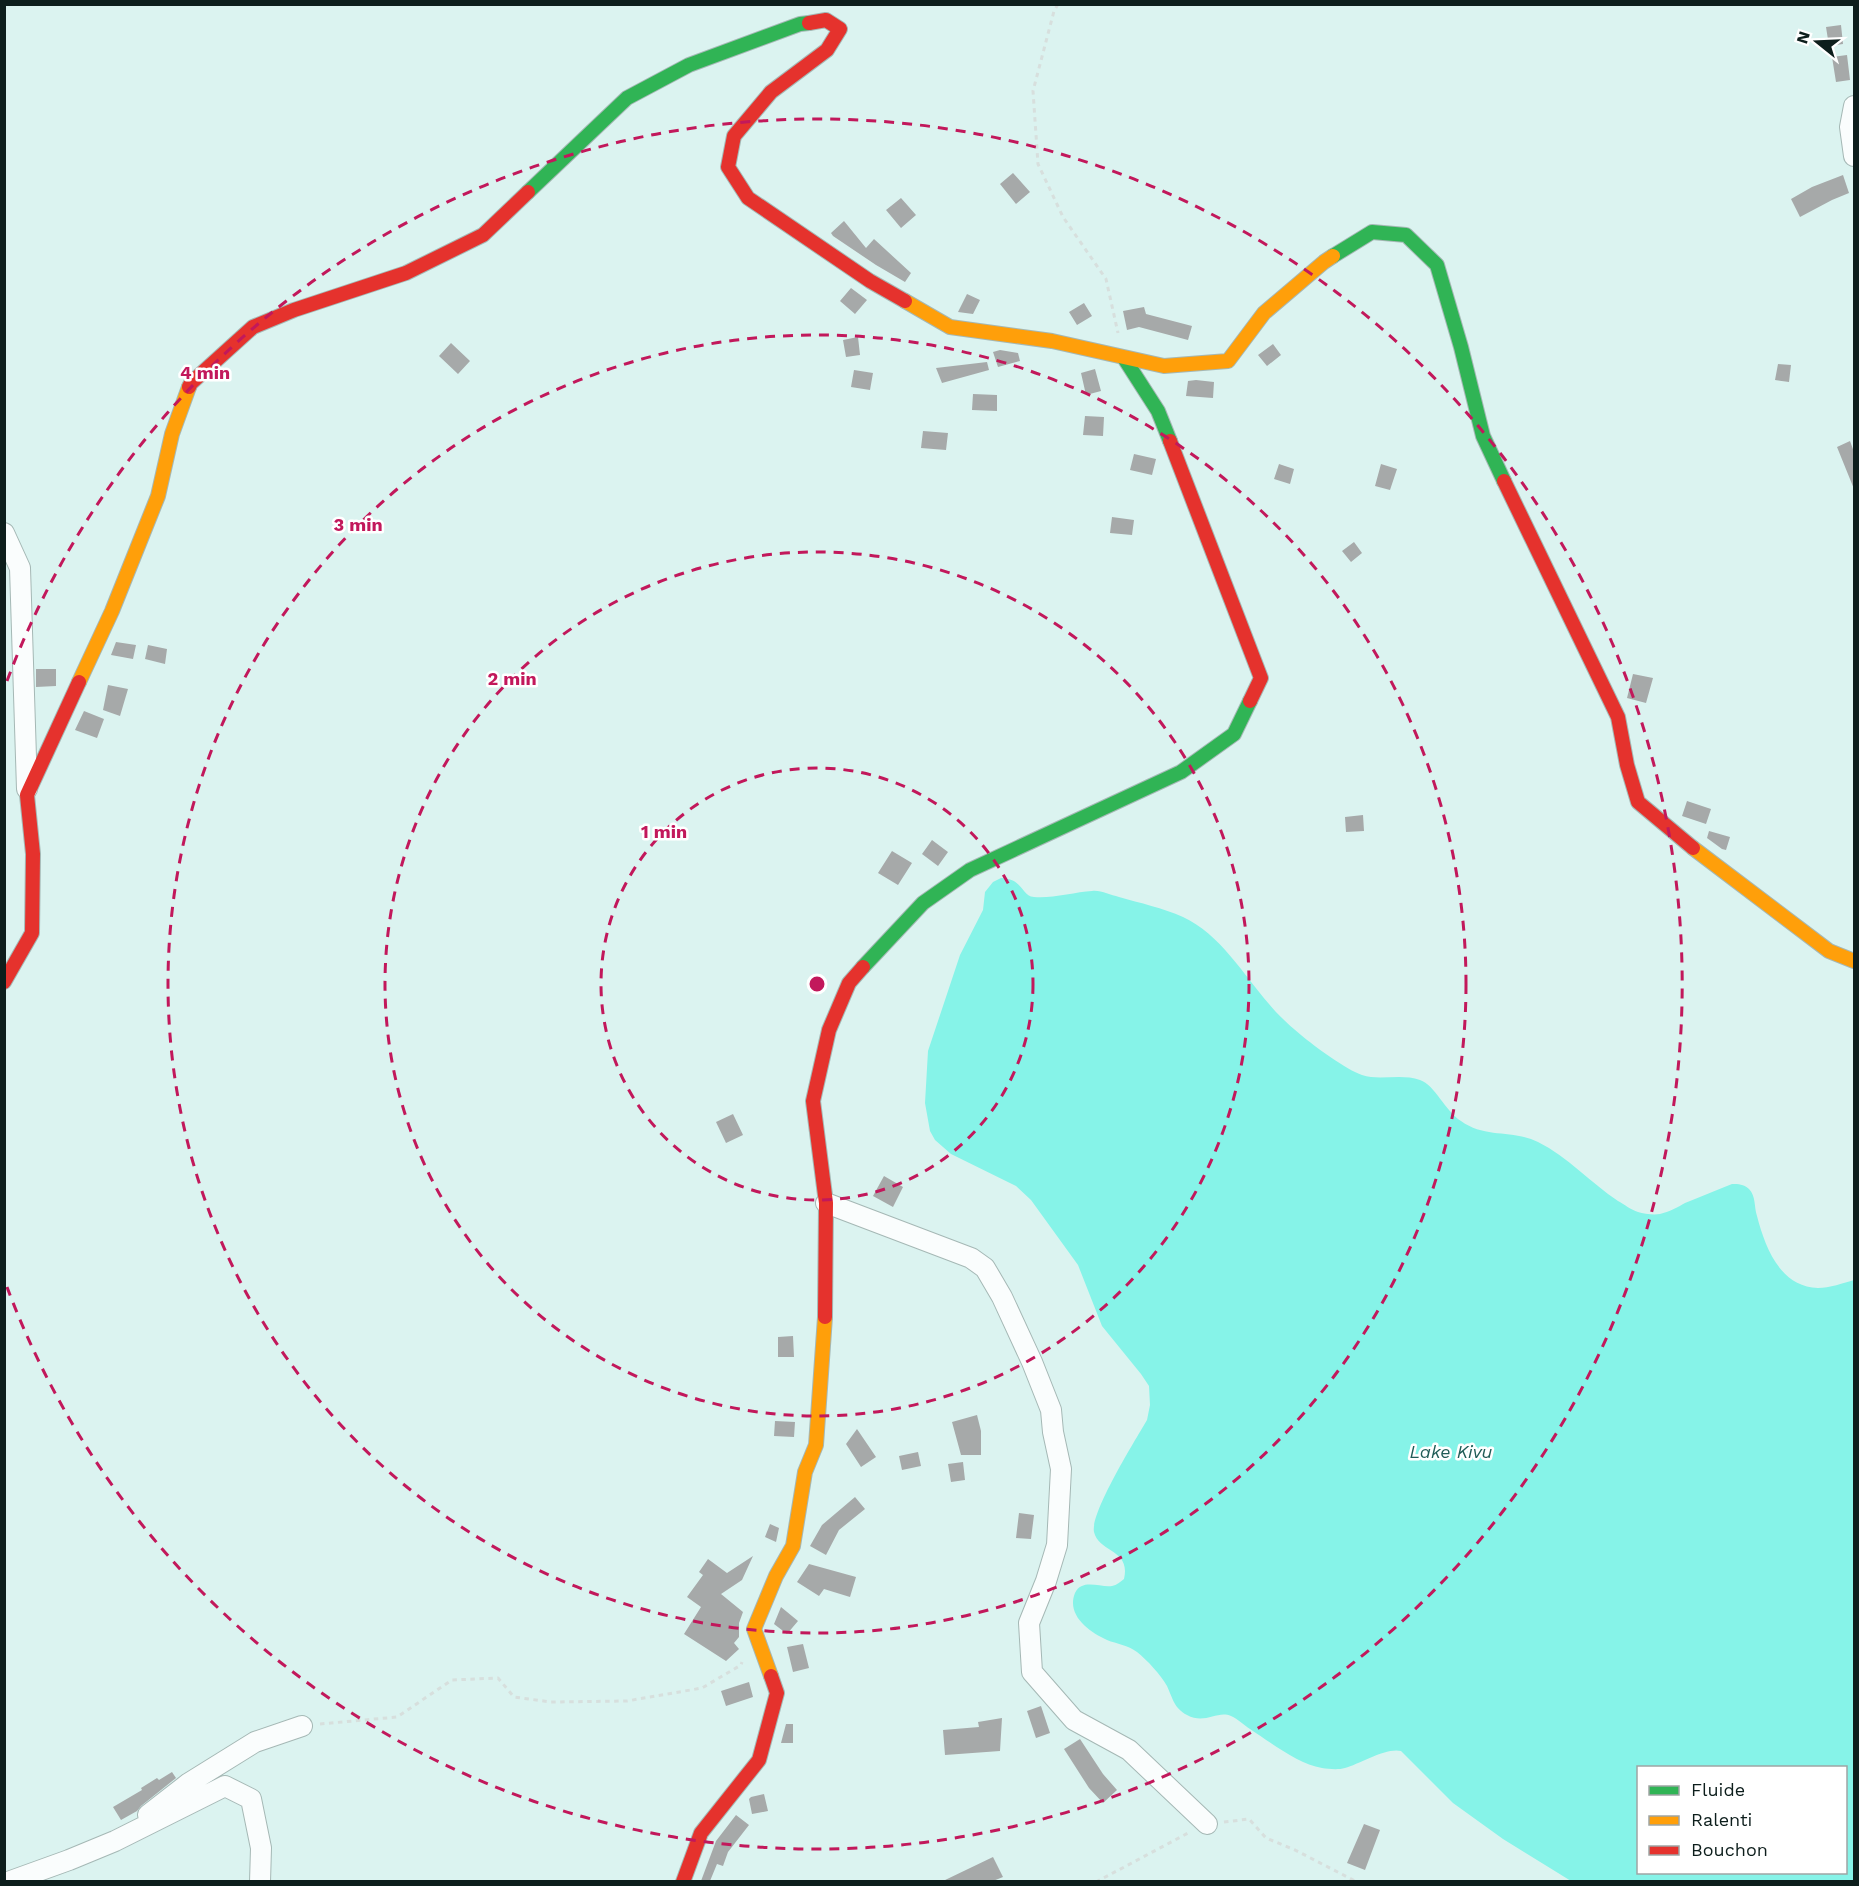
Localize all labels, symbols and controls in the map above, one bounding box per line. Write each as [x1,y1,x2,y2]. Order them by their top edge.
north arrow [1787,12,1847,72]
text: N [1792,29,1814,46]
text: 4 min [180,362,230,383]
text: 3 min [333,514,383,535]
text: 2 min [487,668,537,689]
text: 1 min [641,821,687,842]
centre of rings [807,974,827,994]
water label: Lake Kivu [1410,1441,1493,1462]
legend [1637,1766,1847,1874]
text: Fluide [1691,1779,1745,1800]
text: Ralenti [1691,1809,1752,1830]
text: Bouchon [1691,1839,1768,1860]

